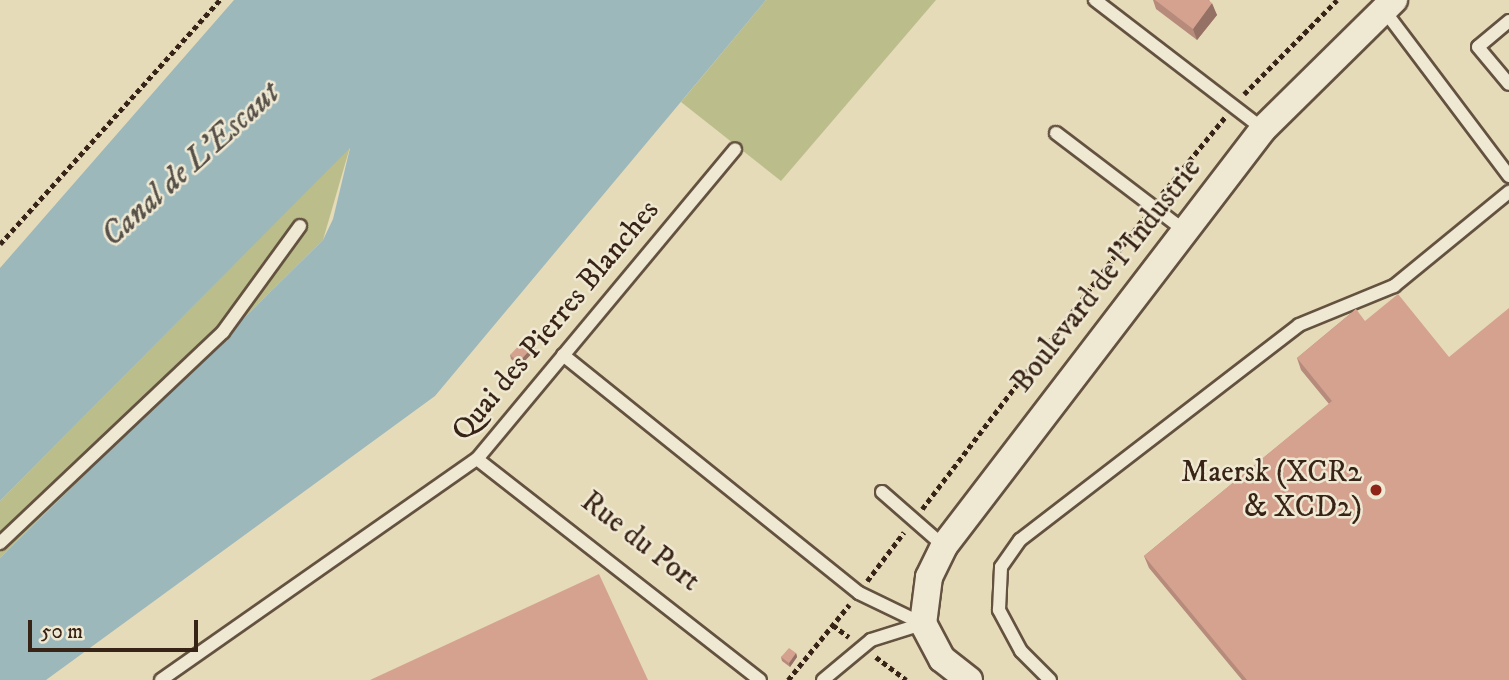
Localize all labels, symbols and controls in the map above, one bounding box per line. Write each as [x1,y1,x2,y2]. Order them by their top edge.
water label: Canal de L'Escaut [94,75,288,255]
street label: Boulevard de l'Industrie [1005,152,1209,400]
street label: Quai des Pierres Blanches [445,193,667,449]
place label: Maersk (XCR2 & XCD2) [1181,455,1362,526]
marker: Maersk (XCR2 & XCD2) [1368,482,1384,498]
street label: Rue du Port [573,484,707,600]
scale bar [32,606,201,650]
text: 50 m [41,619,83,645]

